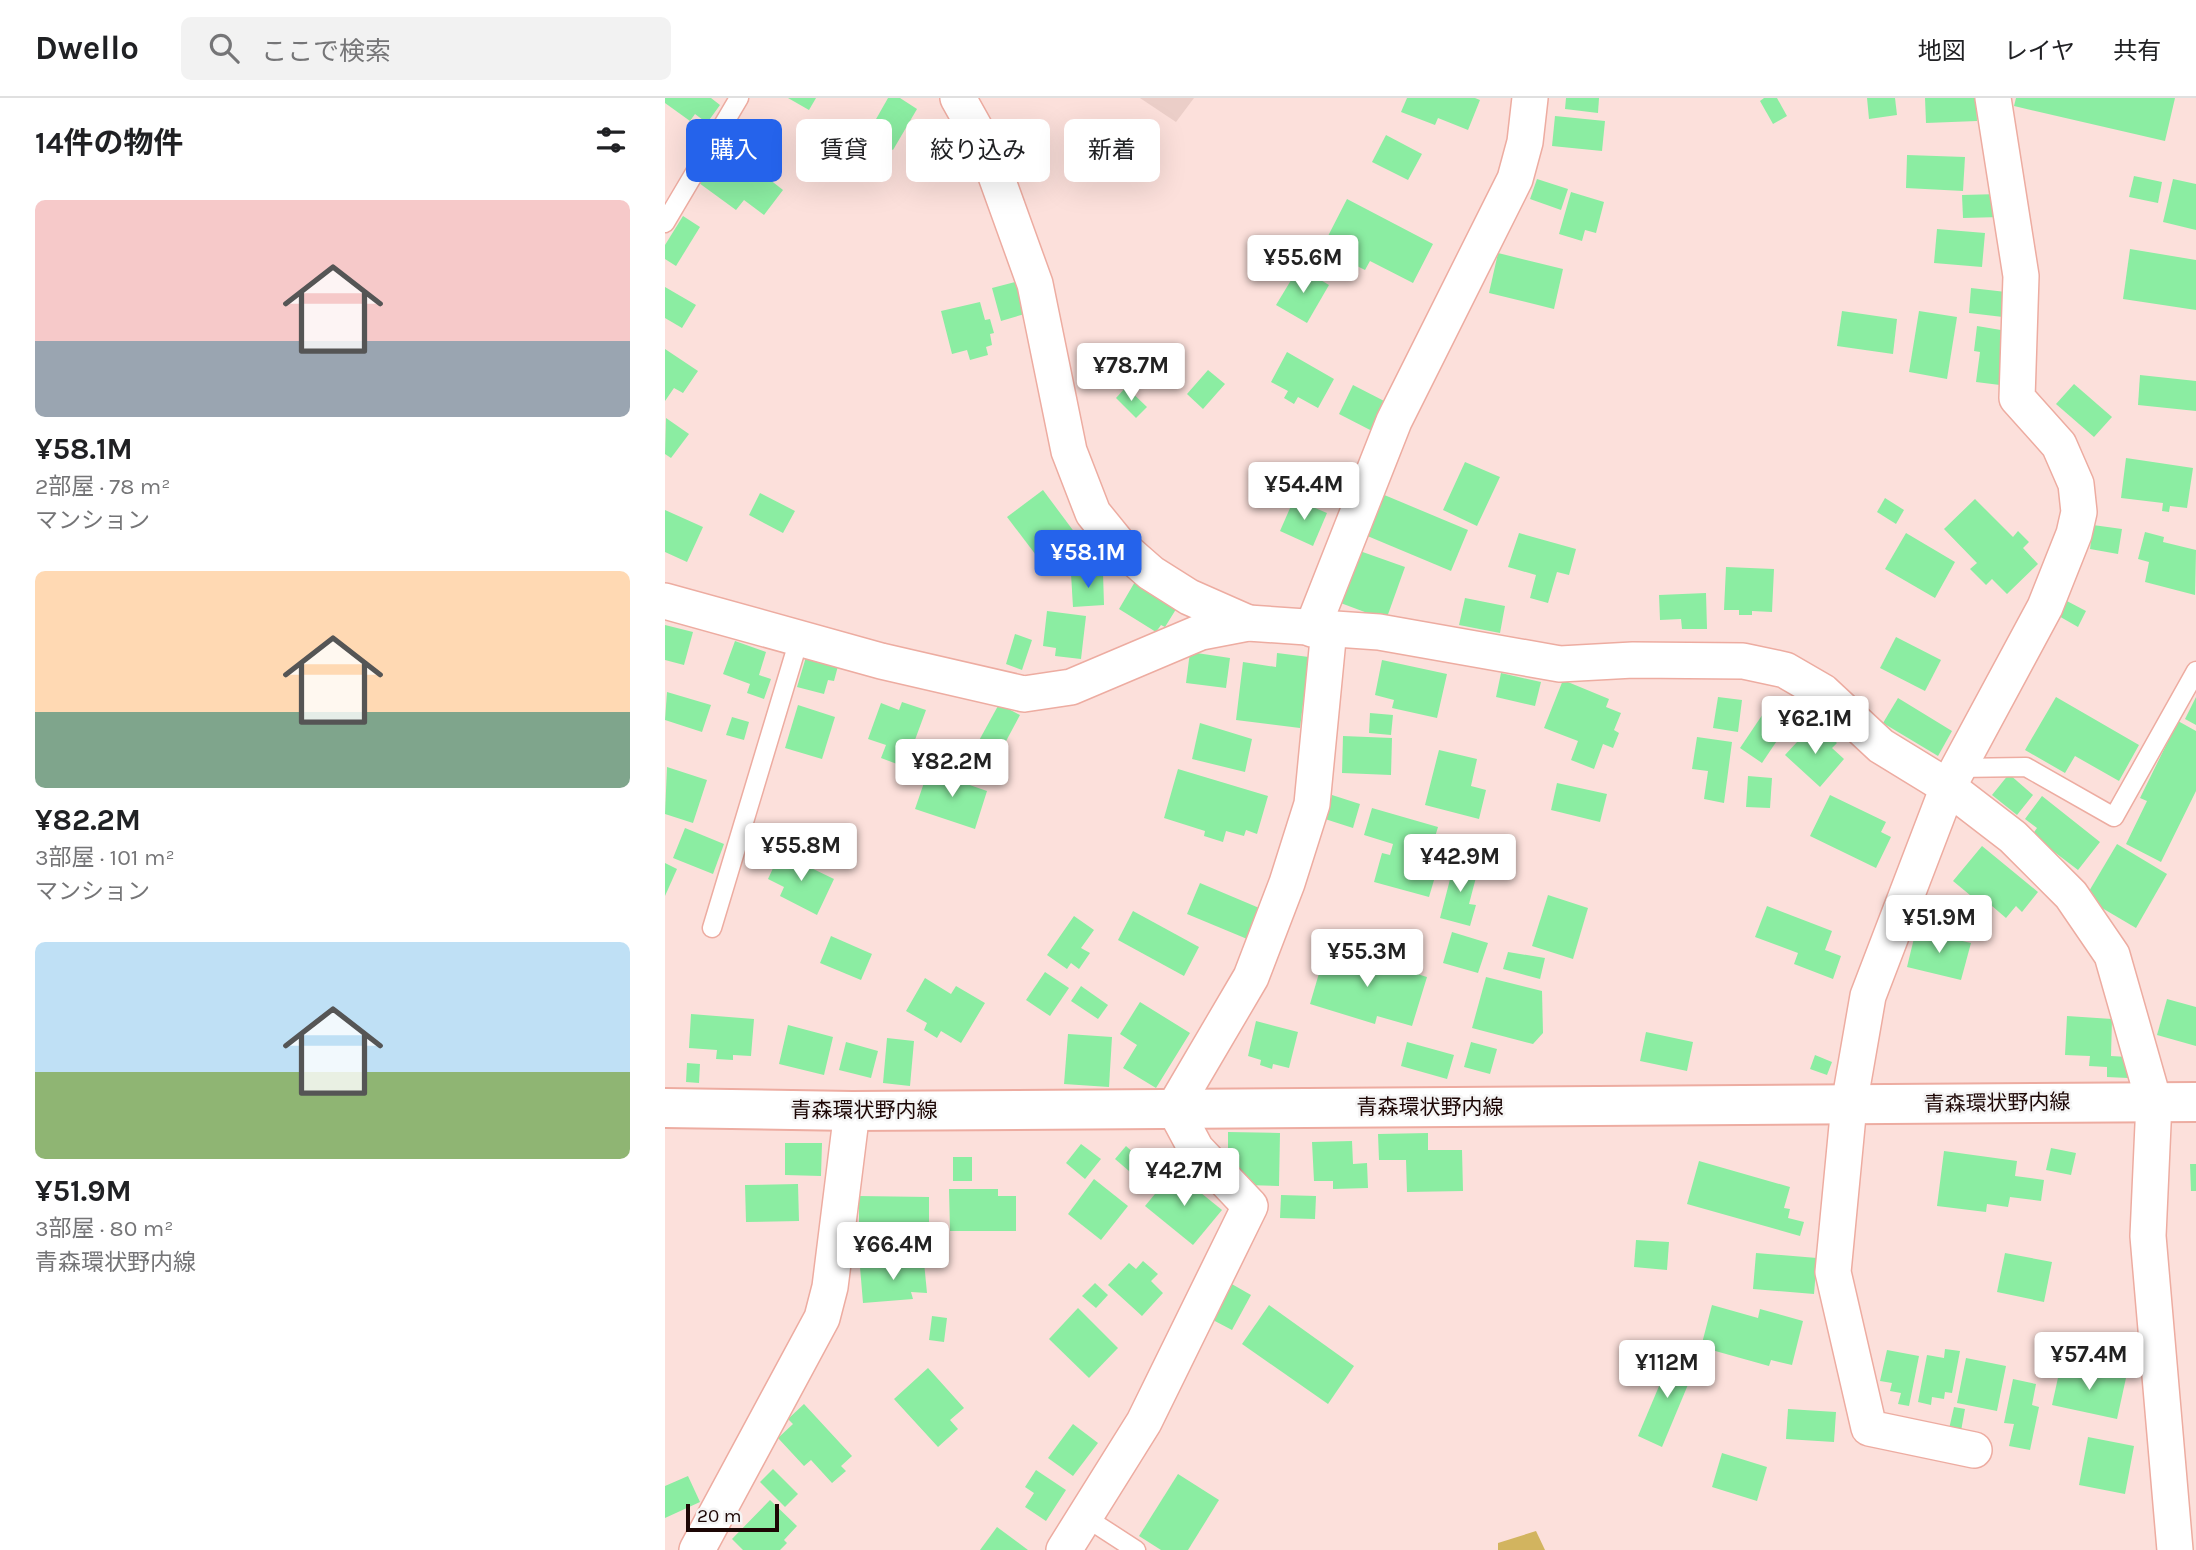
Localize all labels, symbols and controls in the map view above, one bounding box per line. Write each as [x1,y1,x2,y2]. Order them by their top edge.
search box [181,17,671,80]
text: Dwello [35,29,139,67]
icon: search [205,29,243,67]
text: ここで検索 [261,36,391,67]
text: 地図 [1918,37,1966,65]
text: レイヤ [2004,37,2075,65]
text: 共有 [2113,37,2161,65]
chip: 購入 [686,119,782,182]
chip: 賃貸 [796,119,892,182]
chip: 絞り込み [906,119,1050,182]
chip: 新着 [1064,119,1160,182]
icon: filters [592,121,630,159]
text: 14件の物件 [35,125,184,161]
pin: ¥55.6M [1246,236,1360,295]
text: ¥55.6M [1263,244,1343,271]
icon: home [270,246,396,372]
pin: ¥78.7M [1074,344,1188,403]
text: ¥78.7M [1093,352,1169,379]
text: ¥58.1M [35,431,133,467]
pin: ¥54.4M [1247,462,1361,522]
text: ¥54.4M [1264,471,1344,498]
text: 2部屋 · 78 m² [35,473,171,500]
text: マンション [35,507,150,534]
pin: ¥58.1M [1031,531,1145,590]
text: ¥58.1M [1050,539,1126,566]
icon: home [270,617,396,743]
pin: ¥62.1M [1758,696,1872,756]
text: ¥62.1M [1778,705,1852,732]
pin: ¥82.2M [895,740,1009,799]
text: ¥82.2M [911,748,993,775]
text: ¥82.2M [35,802,141,838]
pin: ¥55.8M [744,824,858,883]
text: ¥55.8M [761,832,841,859]
pin: ¥42.9M [1403,834,1517,894]
text: ¥42.9M [1420,843,1500,870]
text: 3部屋 · 101 m² [35,844,175,871]
text: マンション [35,878,150,905]
pin: ¥51.9M [1882,896,1996,955]
text: ¥51.9M [1902,904,1976,931]
pin: ¥55.3M [1310,930,1424,989]
text: ¥55.3M [1327,938,1407,965]
icon: home [270,988,396,1114]
street label: 青森環状野内線 [1923,1090,2071,1116]
street label: 青森環状野内線 [1357,1095,1504,1119]
street label: 青森環状野内線 [791,1098,938,1122]
pin: ¥42.7M [1127,1148,1241,1208]
text: ¥42.7M [1145,1157,1223,1184]
text: ¥51.9M [35,1173,132,1209]
text: 3部屋 · 80 m² [35,1215,174,1242]
pin: ¥66.4M [836,1222,950,1282]
text: ¥66.4M [853,1231,933,1258]
text: 青森環状野内線 [35,1249,196,1276]
pin: ¥57.4M [2032,1332,2146,1392]
pin: ¥112M [1618,1340,1716,1400]
text: ¥57.4M [2050,1341,2128,1368]
text: ¥112M [1635,1349,1699,1376]
scale bar [686,1501,779,1533]
text: 20 m [697,1505,742,1527]

